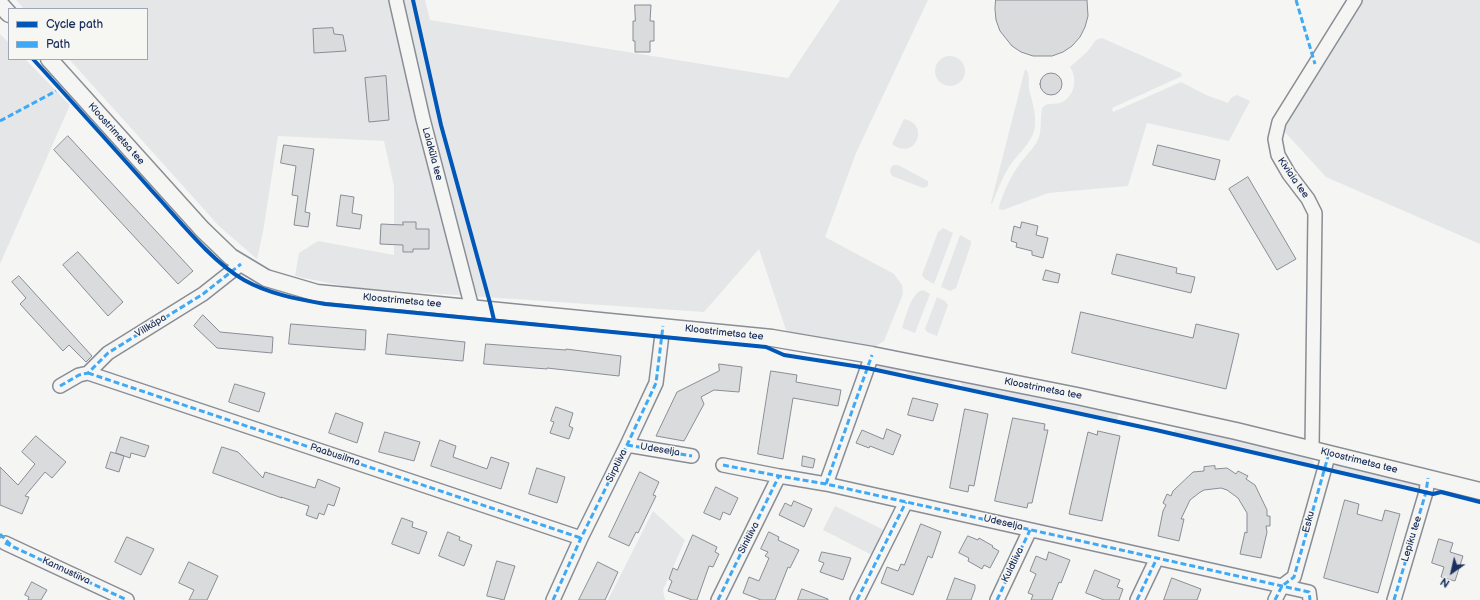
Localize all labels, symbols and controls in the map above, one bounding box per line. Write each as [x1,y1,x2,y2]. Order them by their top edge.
legend [8,8,148,60]
text: Cycle path [46,17,103,32]
text: Path [46,37,70,52]
street label: Kloostrimetsa tee [85,101,147,167]
street label: Laiaküla tee [419,126,445,182]
street label: Kiviaia tee [1275,155,1311,201]
street label: Kloostrimetsa tee [362,292,442,310]
street label: Villkäpa [133,312,169,340]
street label: Kloostrimetsa tee [684,323,764,343]
street label: Kloostrimetsa tee [1003,376,1083,402]
street label: Paabusilma [309,441,361,469]
street label: Udeselja [639,441,681,459]
street label: Kloostrimetsa tee [1319,446,1399,476]
street label: Sirptiiva [604,447,630,485]
street label: Esku [1300,510,1318,534]
street label: Udeselja [982,513,1024,533]
street label: Lepiku tee [1399,515,1425,563]
street label: Sinitiiva [736,520,762,556]
street label: Kuldtiiva [999,546,1027,584]
north arrow [1432,552,1472,592]
street label: Kannustiiva [40,555,92,587]
text: N [1438,575,1452,590]

